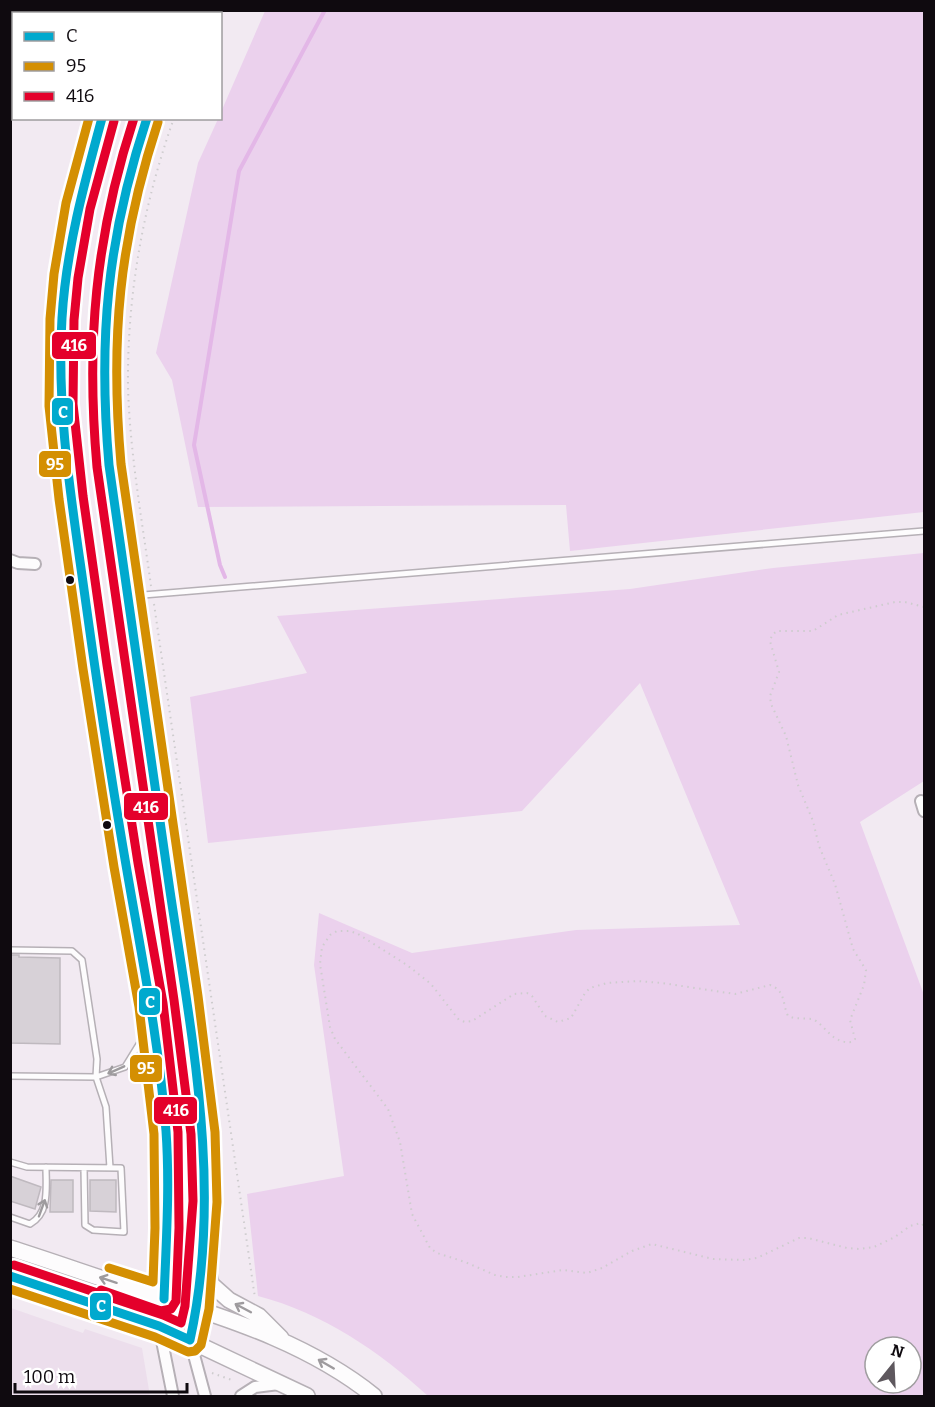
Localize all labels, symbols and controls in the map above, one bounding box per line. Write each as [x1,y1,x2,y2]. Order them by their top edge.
legend [12,12,222,120]
text: C [66,25,78,47]
text: 95 [66,55,86,77]
text: 416 [66,85,94,107]
line badge: 416 [51,331,97,360]
text: 416 [61,336,88,355]
line badge: C [51,397,74,426]
text: C [58,403,68,422]
line badge: 95 [38,450,72,478]
text: 95 [46,455,64,474]
unlabelled marker [64,574,76,586]
line badge: 416 [123,792,169,821]
text: 416 [133,798,160,817]
unlabelled marker [101,819,113,831]
line badge: C [138,987,161,1016]
text: C [145,993,155,1012]
line badge: 95 [129,1054,163,1083]
text: 95 [137,1059,155,1078]
one-way arrow [107,1065,125,1076]
line badge: 416 [153,1096,198,1125]
text: 416 [163,1101,190,1120]
one-way arrow [38,1199,49,1218]
one-way arrow [99,1274,118,1285]
line badge: C [89,1292,112,1321]
text: C [96,1297,106,1316]
one-way arrow [234,1302,252,1313]
north arrow [863,1335,923,1395]
text: N [889,1340,906,1362]
scale bar [15,1356,188,1394]
one-way arrow [317,1358,335,1369]
text: 100 m [24,1366,75,1388]

